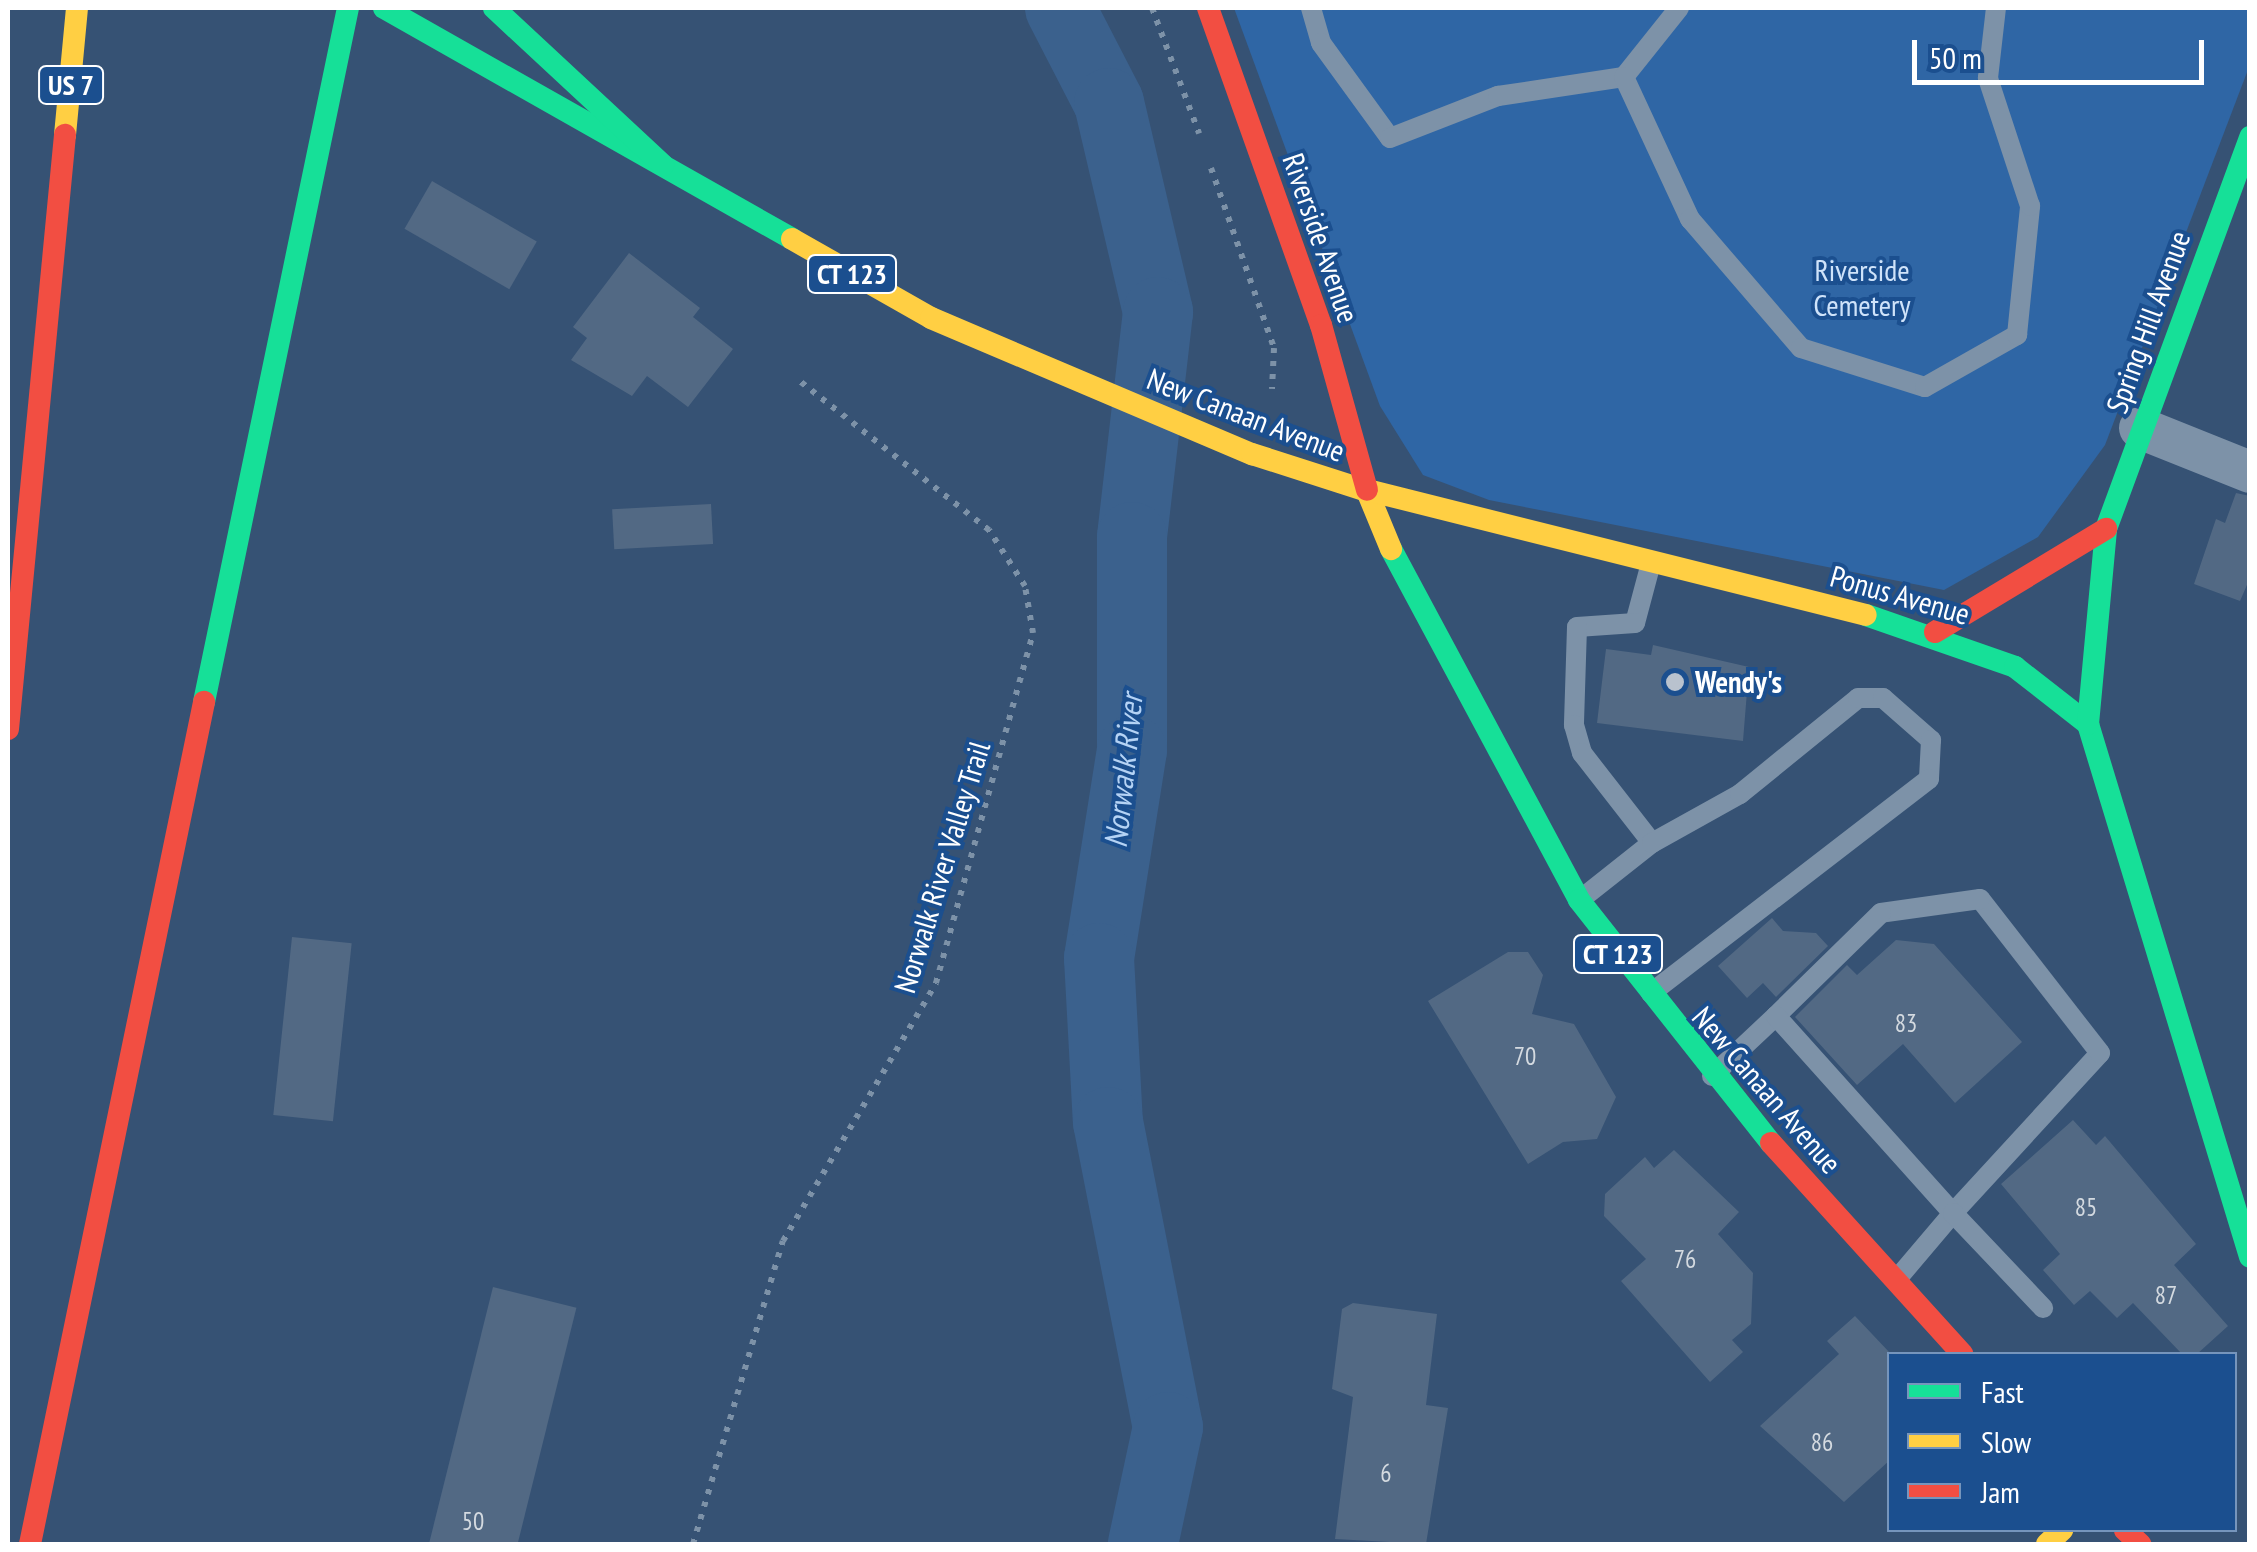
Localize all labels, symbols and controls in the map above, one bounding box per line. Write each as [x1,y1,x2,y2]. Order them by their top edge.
scale bar [1917,20,2210,82]
text: 50 m [1929,38,1982,77]
road number: US 7 [36,62,106,108]
street label: Riverside Avenue [1275,148,1367,328]
street label: Spring Hill Avenue [2098,226,2198,418]
road number: CT 123 [804,251,900,297]
park label: Riverside Cemetery [1813,252,1911,322]
street label: New Canaan Avenue [1141,361,1351,469]
street label: Ponus Avenue [1826,558,1974,632]
place label: Wendy's [1695,664,1782,700]
marker: Wendy's [1664,671,1686,693]
water label: Norwalk River [1096,692,1150,850]
street label: Norwalk River Valley Trail [886,735,998,999]
road number: CT 123 [1570,931,1666,977]
street label: New Canaan Avenue [1684,999,1850,1181]
house number: 83 [1895,1008,1917,1038]
house number: 70 [1514,1041,1536,1071]
house number: 85 [2075,1192,2097,1222]
house number: 76 [1674,1244,1696,1274]
house number: 87 [2155,1280,2177,1310]
legend [1887,1352,2237,1532]
text: Fast [1981,1372,2024,1411]
text: Slow [1981,1422,2031,1461]
house number: 86 [1811,1427,1833,1457]
house number: 6 [1380,1458,1392,1488]
text: Jam [1981,1472,2020,1511]
house number: 50 [462,1506,484,1536]

